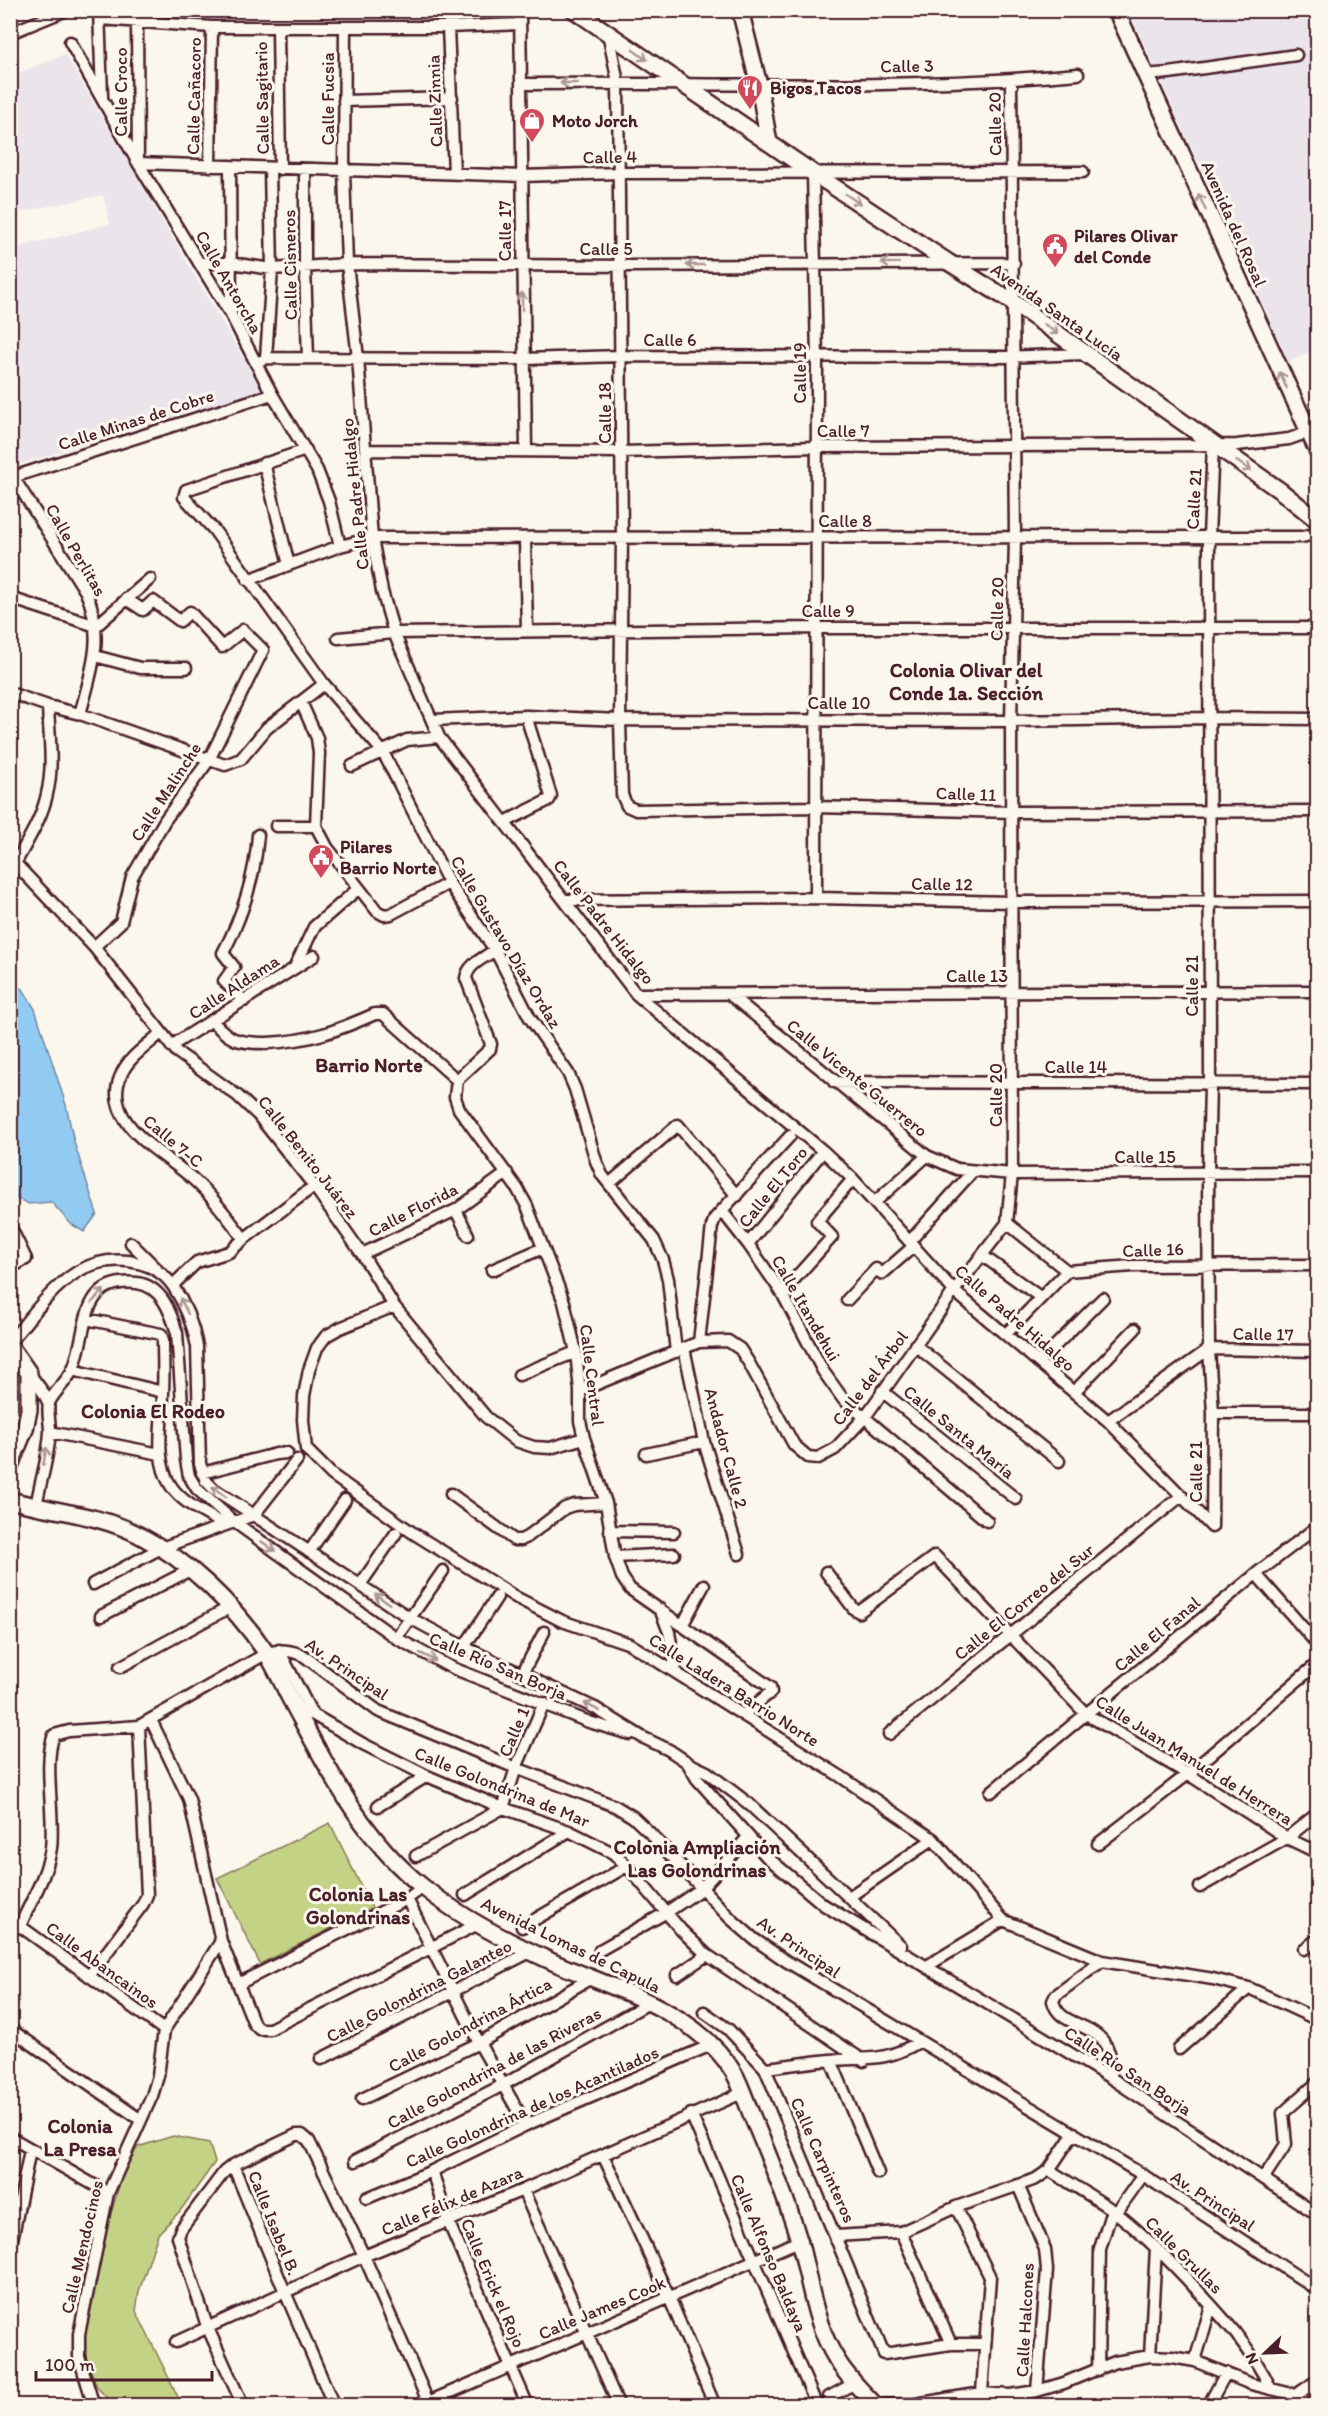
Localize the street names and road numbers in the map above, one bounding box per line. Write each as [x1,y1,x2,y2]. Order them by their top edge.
street label: Calle Cañacoro [182,37,206,155]
street label: Calle Sagitario [250,41,274,155]
street label: Calle Croco [110,47,132,137]
street label: Calle Fucsia [317,52,339,146]
street label: Calle Zinnia [422,54,448,148]
street label: Calle 3 [880,55,934,77]
street label: Calle 20 [983,92,1007,156]
street label: Calle 4 [583,146,638,168]
street label: Avenida del Rosal [1196,158,1272,290]
street label: Calle 17 [494,200,516,262]
street label: Calle Cisneros [278,209,302,321]
street label: Calle Antorcha [191,226,268,338]
street label: Calle 5 [579,238,633,260]
street label: Avenida Santa Lucía [987,258,1128,366]
street label: Calle 6 [643,329,697,351]
street label: Calle 19 [789,342,811,404]
street label: Calle 18 [594,382,616,444]
street label: Calle Minas de Cobre [55,384,217,456]
street label: Calle Padre Hidalgo [336,417,374,571]
street label: Calle 7 [817,420,869,442]
street label: Calle 21 [1181,468,1207,530]
street label: Calle Perlitas [41,500,111,600]
street label: Calle 8 [818,510,872,532]
street label: Calle 20 [985,577,1009,641]
street label: Calle 9 [801,600,855,622]
street label: Calle 10 [807,692,871,714]
street label: Calle Malinche [126,738,206,846]
street label: Calle 11 [935,782,997,806]
street label: Calle Gustavo Díaz Ordaz [446,852,567,1033]
street label: Calle Padre Hidalgo [548,855,660,989]
street label: Calle 12 [911,872,973,896]
street label: Calle Aldama [185,949,284,1024]
street label: Calle 21 [1181,955,1203,1017]
street label: Calle 13 [946,965,1008,987]
street label: Calle Vicente Guerrero [782,1014,932,1142]
street label: Calle 14 [1045,1056,1108,1078]
street label: Calle 20 [985,1063,1007,1127]
street label: Calle Benito Juárez [253,1091,363,1224]
street label: Calle 7-C [139,1110,207,1172]
street label: Calle El Toro [733,1142,813,1232]
street label: Calle 15 [1114,1146,1176,1168]
street label: Calle Florida [365,1178,462,1242]
street label: Calle 16 [1122,1238,1184,1262]
street label: Calle Itandehui [767,1251,845,1365]
street label: Calle Padre Hidalgo [950,1260,1080,1376]
street label: Calle 17 [1232,1322,1294,1346]
street label: Calle Central [575,1323,609,1427]
street label: Calle del Árbol [827,1326,913,1430]
street label: Calle Santa María [899,1380,1020,1484]
street label: Andador Calle 2 [699,1385,753,1511]
street label: Calle 21 [1185,1441,1207,1503]
street label: Calle El Correo del Sur [950,1539,1099,1665]
street label: Calle El Fanal [1109,1591,1205,1677]
street label: Calle Río San Borja [426,1627,571,1705]
street label: Calle Ladera Barrio Norte [645,1628,823,1752]
street label: Av. Principal [301,1633,393,1705]
street label: Calle Juan Manuel de Herrera [1091,1690,1297,1830]
street label: Calle 1 [494,1704,534,1760]
street label: Calle Golondrina de Mar [411,1742,594,1833]
street label: Avenida Lomas de Capula [478,1892,665,1998]
street label: Av. Principal [753,1911,845,1983]
street label: Calle Abancainos [41,1917,163,2013]
street label: Calle Golondrina Galanteo [323,1935,515,2047]
street label: Calle Golondrina Ártica [385,1973,556,2077]
street label: Calle Golondrina de las Riveras [383,2002,605,2134]
street label: Calle Río San Borja [1060,2022,1197,2121]
street label: Calle Golondrina de los Acantilados [402,2041,662,2173]
street label: Calle Carpinteros [785,2094,861,2226]
street label: Calle Félix de Azara [378,2161,527,2241]
street label: Av. Principal [1167,2166,1259,2236]
street label: Calle Isabel B. [243,2167,305,2279]
street label: Calle Alfonso Baldaya [726,2171,813,2336]
street label: Calle Mendocinos [56,2178,108,2316]
street label: Calle Grullas [1141,2212,1227,2298]
street label: Calle Erick el Rojo [456,2215,530,2351]
street label: Calle Halcones [1011,2262,1039,2378]
street label: Calle James Cook [535,2271,669,2345]

